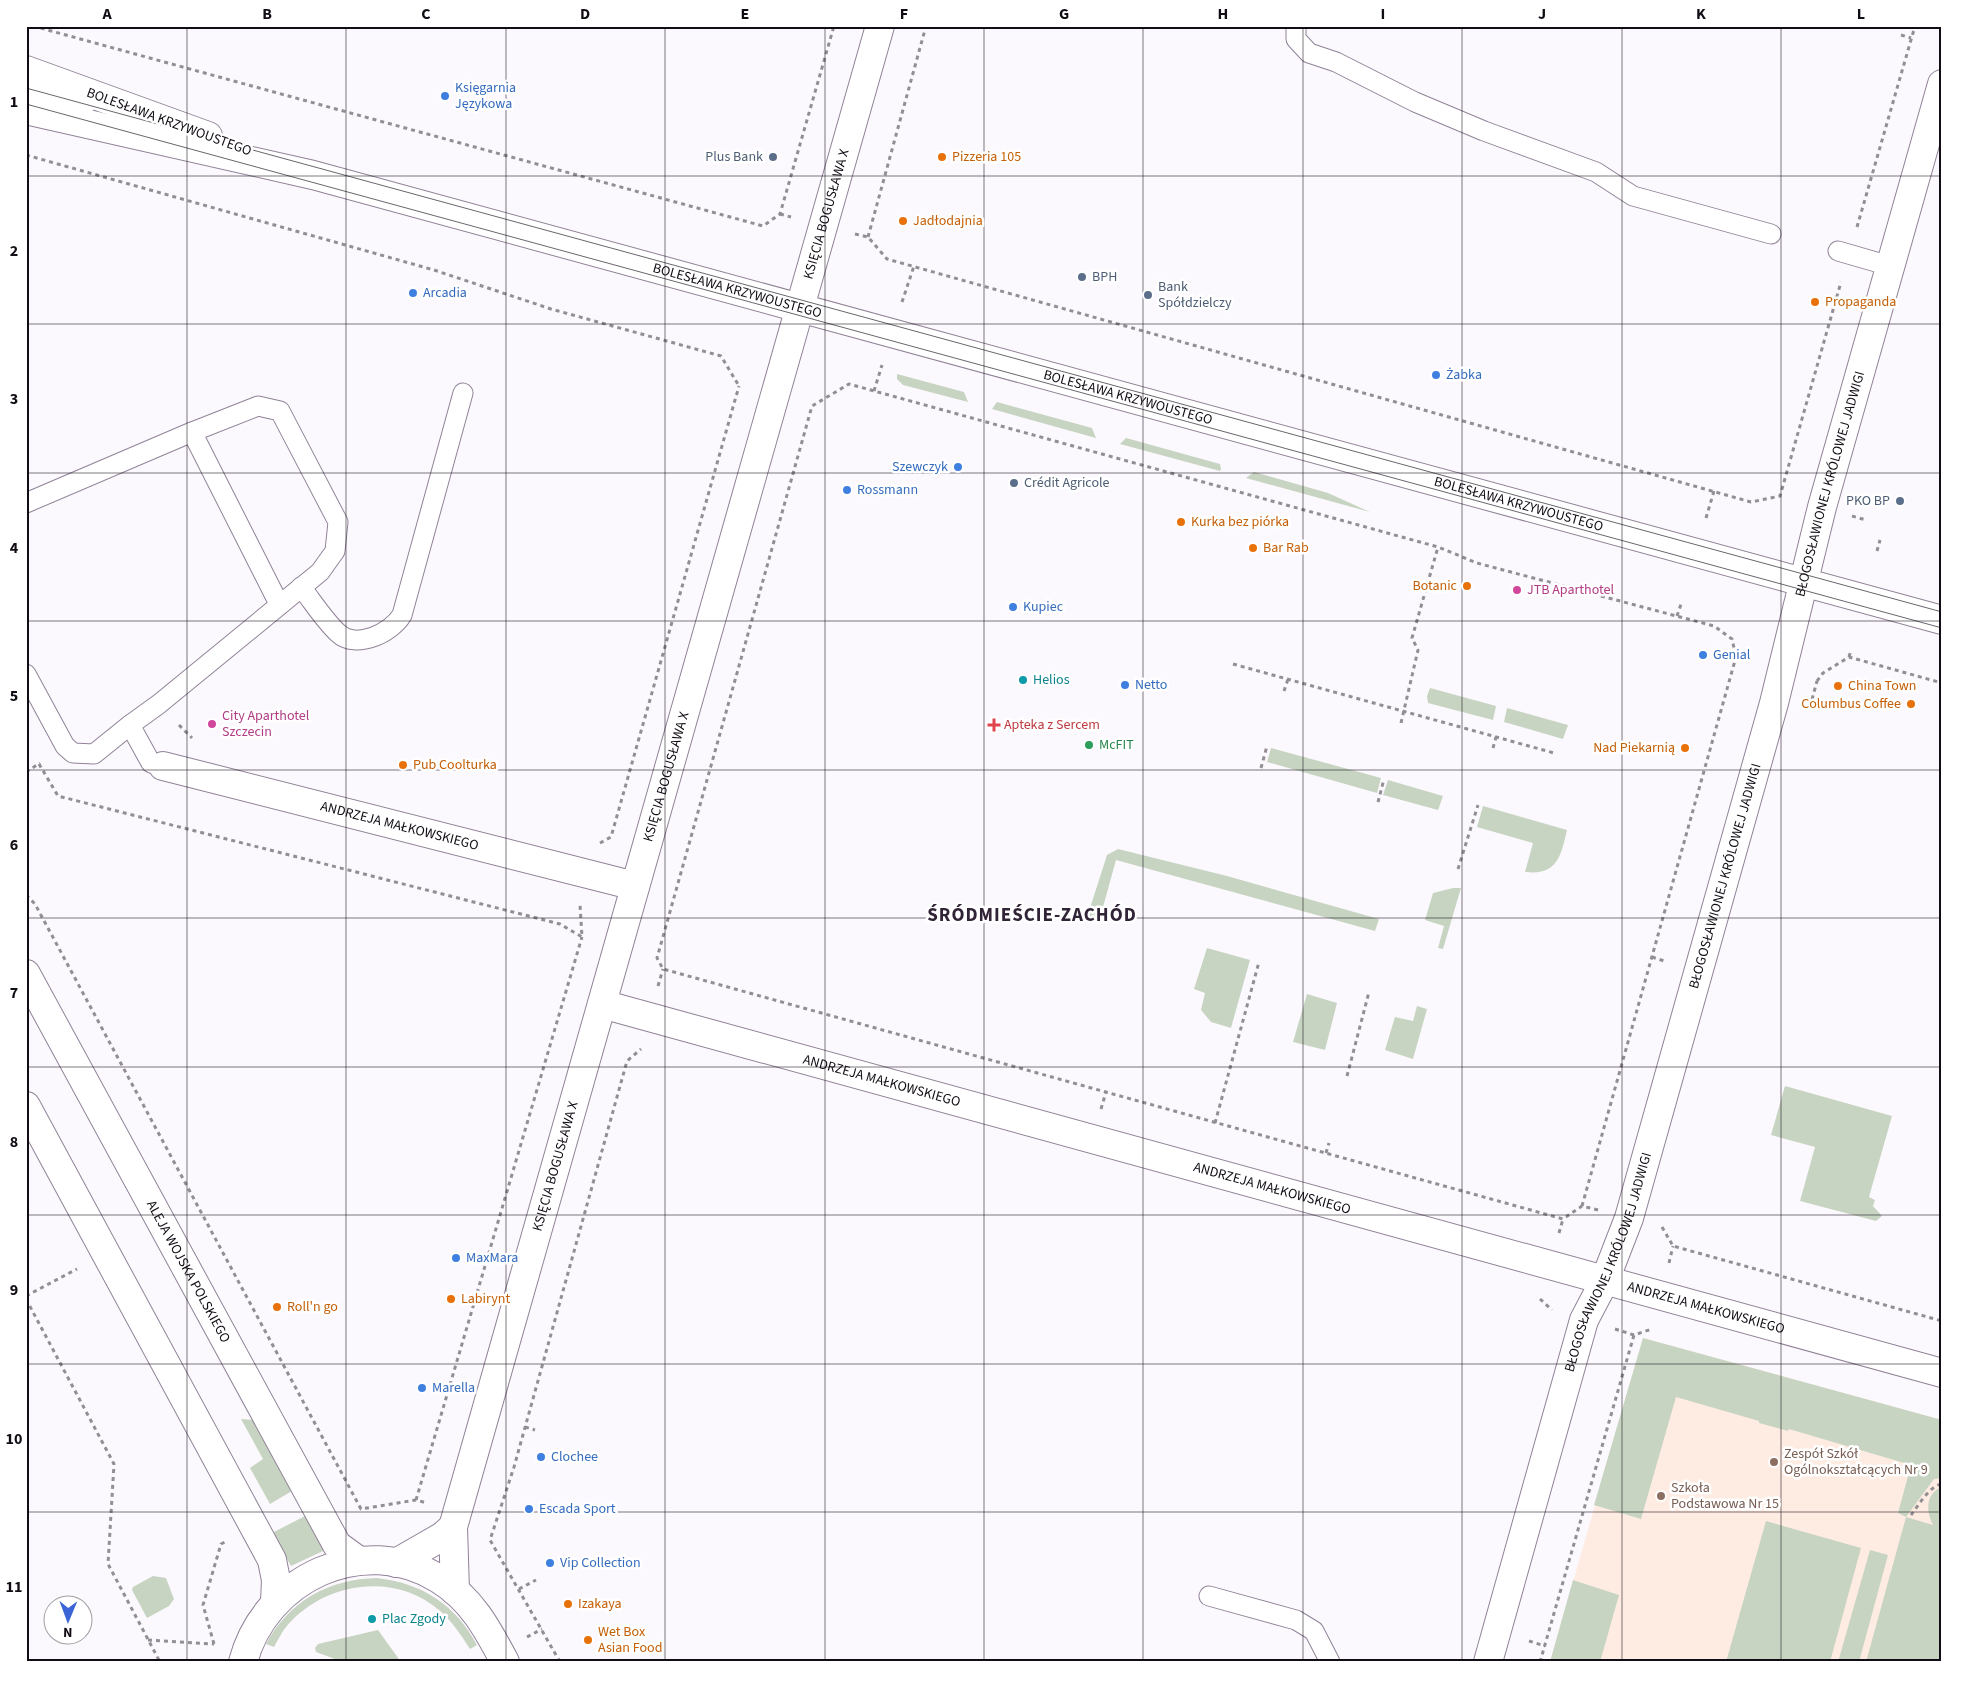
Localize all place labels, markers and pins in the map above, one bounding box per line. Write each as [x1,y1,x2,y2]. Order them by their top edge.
place label: Księgarnia Językowa [455,78,516,114]
marker: Księgarnia Językowa [439,90,451,102]
place label: Plus Bank [705,147,763,167]
place label: Pizzeria 105 [952,147,1021,167]
marker: Plus Bank [767,151,779,163]
marker: Pizzeria 105 [936,151,948,163]
place label: Jadłodajnia [913,211,983,231]
marker: Jadłodajnia [897,215,909,227]
place label: BPH [1092,267,1117,287]
marker: BPH [1076,271,1088,283]
place label: Bank Spółdzielczy [1158,277,1232,313]
place label: Arcadia [423,283,467,303]
marker: Arcadia [407,287,419,299]
marker: Bank Spółdzielczy [1142,289,1154,301]
place label: Propaganda [1825,292,1896,312]
marker: Propaganda [1809,296,1821,308]
place label: Żabka [1446,365,1482,385]
marker: Żabka [1430,369,1442,381]
place label: Szewczyk [892,457,948,477]
marker: Szewczyk [952,461,964,473]
place label: Crédit Agricole [1024,473,1110,493]
marker: Crédit Agricole [1008,477,1020,489]
place label: Rossmann [857,480,918,500]
marker: Rossmann [841,484,853,496]
place label: PKO BP [1846,491,1890,511]
marker: PKO BP [1894,495,1906,507]
place label: Kurka bez piórka [1191,512,1289,532]
marker: Kurka bez piórka [1175,516,1187,528]
place label: Bar Rab [1263,538,1309,558]
marker: Bar Rab [1247,542,1259,554]
place label: Botanic [1412,576,1458,596]
marker: Botanic [1461,580,1473,592]
place label: JTB Aparthotel [1527,580,1615,600]
marker: JTB Aparthotel [1511,584,1523,596]
place label: Kupiec [1023,597,1064,617]
marker: Kupiec [1007,601,1019,613]
place label: Genial [1713,645,1751,665]
marker: Genial [1697,649,1709,661]
place label: Helios [1033,670,1070,690]
marker: Helios [1017,674,1029,686]
place label: Netto [1135,675,1167,695]
place label: China Town [1848,676,1916,696]
marker: Netto [1119,679,1131,691]
marker: China Town [1832,680,1844,692]
place label: Columbus Coffee [1801,694,1901,714]
marker: Columbus Coffee [1905,698,1917,710]
place label: City Aparthotel Szczecin [222,706,310,742]
place label: Apteka z Sercem [1004,715,1100,735]
marker: City Aparthotel Szczecin [206,718,218,730]
marker: Apteka z Sercem [988,719,1000,731]
place label: McFIT [1099,735,1134,755]
place label: Nad Piekarnią [1593,738,1675,758]
marker: McFIT [1083,739,1095,751]
marker: Nad Piekarnią [1679,742,1691,754]
place label: Pub Coolturka [413,755,497,775]
marker: Pub Coolturka [397,759,409,771]
place label: MaxMara [466,1248,518,1268]
marker: MaxMara [450,1252,462,1264]
place label: Labirynt [461,1289,510,1309]
marker: Labirynt [445,1293,457,1305]
place label: Roll'n go [287,1297,338,1317]
marker: Roll'n go [271,1301,283,1313]
place label: Marella [432,1378,475,1398]
marker: Marella [416,1382,428,1394]
place label: Zespół Szkół Ogólnokształcących Nr 9 [1784,1444,1928,1480]
place label: Clochee [551,1447,598,1467]
marker: Clochee [535,1451,547,1463]
marker: Zespół Szkół Ogólnokształcących Nr 9 [1768,1456,1780,1468]
place label: Szkoła Podstawowa Nr 15 [1671,1478,1779,1514]
marker: Szkoła Podstawowa Nr 15 [1655,1490,1667,1502]
place label: Escada Sport [539,1499,616,1519]
marker: Escada Sport [523,1503,535,1515]
place label: Vip Collection [560,1553,641,1573]
marker: Vip Collection [544,1557,556,1569]
place label: Izakaya [578,1594,622,1614]
marker: Izakaya [562,1598,574,1610]
place label: Plac Zgody [382,1609,446,1629]
marker: Plac Zgody [366,1613,378,1625]
place label: Wet Box Asian Food [598,1622,662,1658]
marker: Wet Box Asian Food [582,1634,594,1646]

